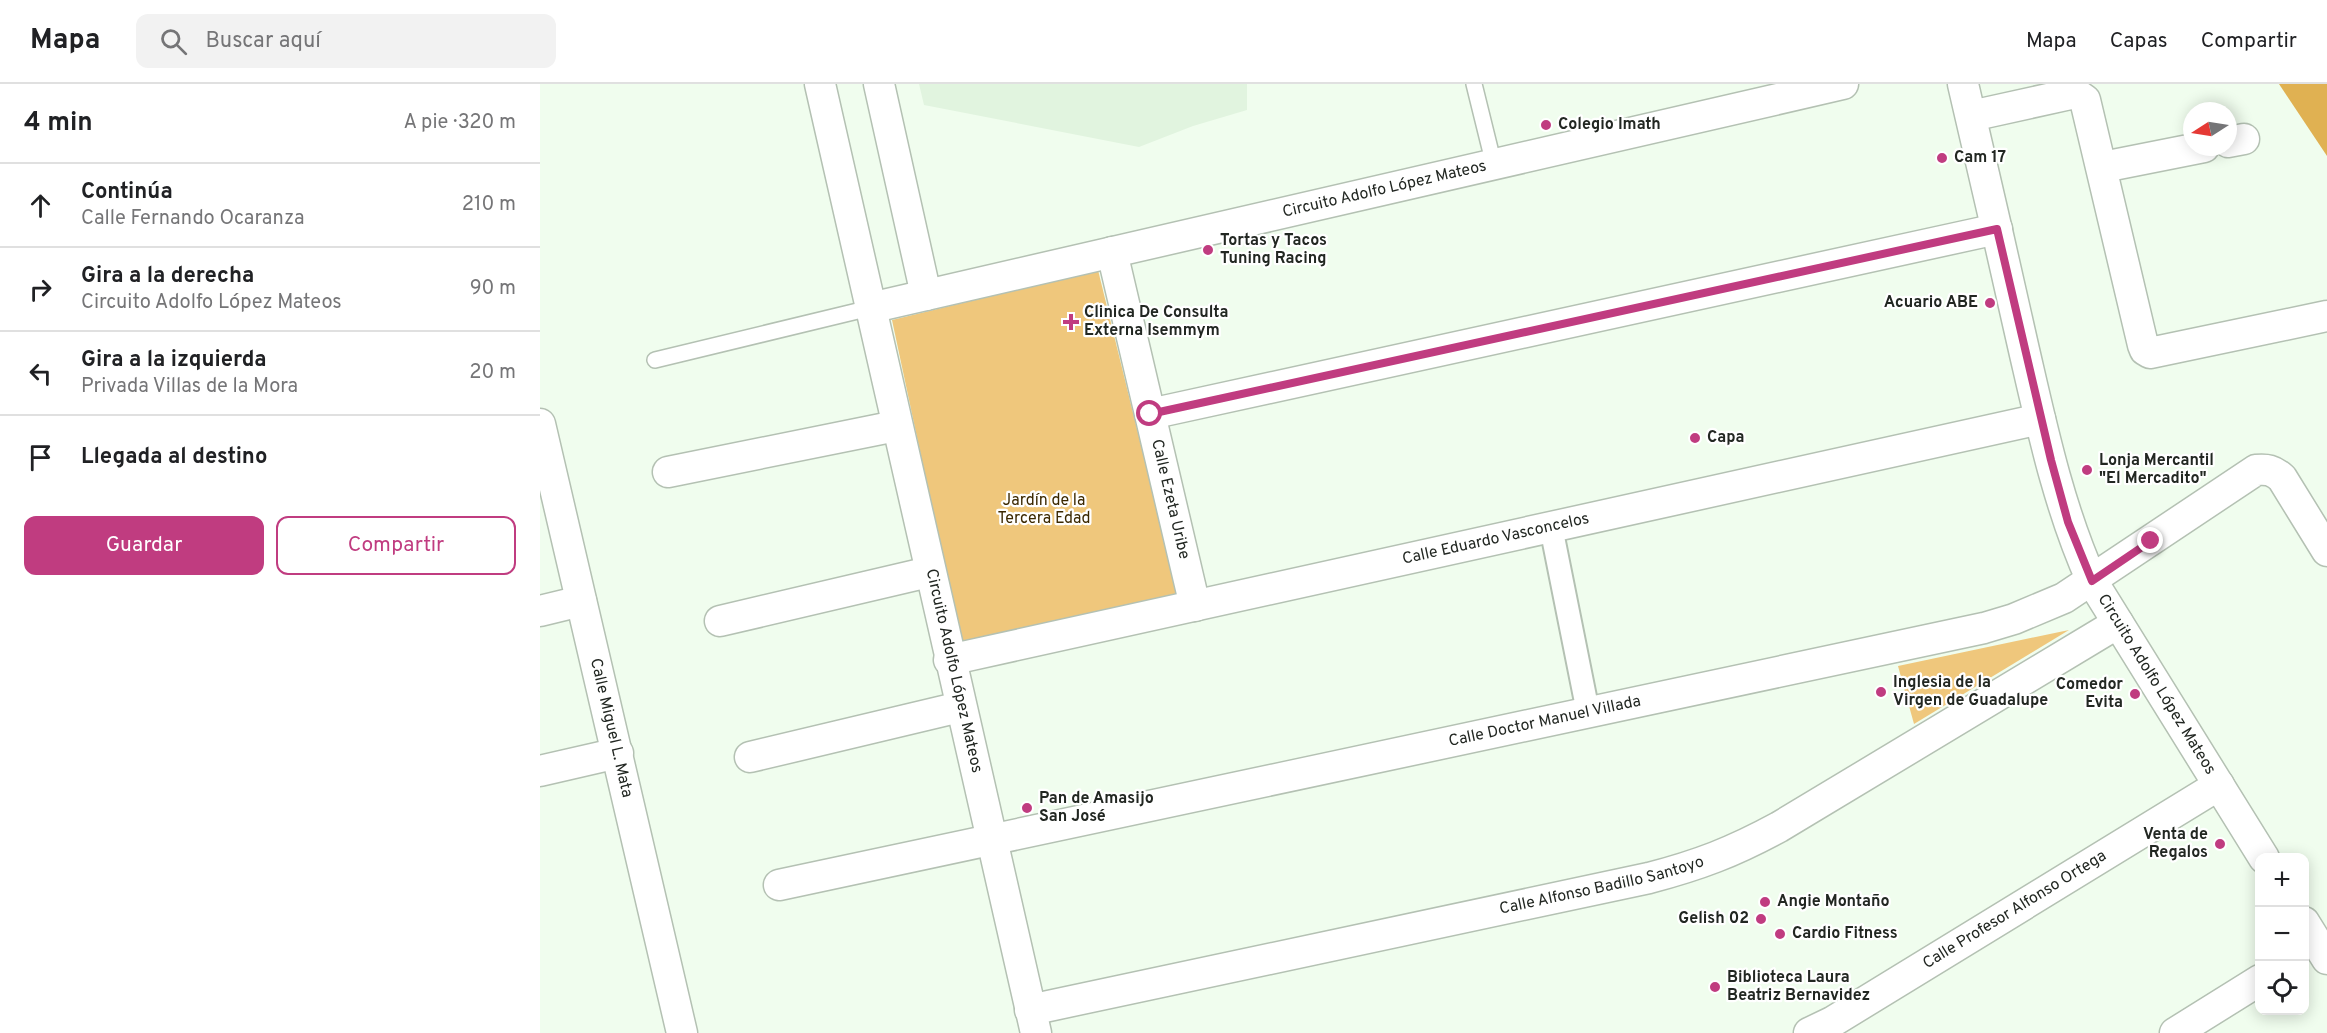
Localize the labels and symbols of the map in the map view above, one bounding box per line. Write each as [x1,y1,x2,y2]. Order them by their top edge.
north arrow [2183,102,2237,156]
place label: Colegio Imath [1558,115,1661,135]
marker: Colegio Imath [1539,118,1553,132]
place label: Cam 17 [1954,148,2006,168]
marker: Cam 17 [1935,151,1949,165]
street label: Circuito Adolfo López Mateos [1281,156,1489,223]
place label: Tortas y Tacos Tuning Racing [1220,231,1327,269]
marker: Tortas y Tacos Tuning Racing [1201,243,1215,257]
place label: Acuario ABE [1884,293,1978,313]
marker: Acuario ABE [1983,296,1997,310]
place label: Clinica De Consulta Externa Isemmym [1084,303,1228,341]
marker: Clinica De Consulta Externa Isemmym [1062,313,1080,331]
route start [1136,400,1162,426]
place label: Capa [1707,428,1744,448]
marker: Capa [1688,431,1702,445]
street label: Calle Ezeta Uribe [1146,437,1194,561]
place label: Lonja Mercantil "El Mercadito" [2099,451,2214,489]
marker: Lonja Mercantil "El Mercadito" [2080,463,2094,477]
park label: Jardín de la Tercera Edad [997,491,1091,529]
street label: Calle Eduardo Vasconcelos [1400,509,1591,570]
route end [2137,527,2163,553]
street label: Circuito Adolfo López Mateos [921,567,987,775]
street label: Circuito Adolfo López Mateos [2093,591,2220,779]
street label: Calle Miguel L. Mata [585,656,637,799]
place label: Inglesia de la Virgen de Guadalupe [1893,673,2048,711]
place label: Comedor Evita [2056,675,2123,713]
marker: Inglesia de la Virgen de Guadalupe [1874,685,1888,699]
marker: Comedor Evita [2128,687,2142,701]
street label: Calle Doctor Manuel Villada [1447,691,1643,752]
place label: Pan de Amasijo San José [1039,789,1154,827]
marker: Pan de Amasijo San José [1020,801,1034,815]
place label: Venta de Regalos [2143,825,2208,863]
marker: Venta de Regalos [2213,837,2227,851]
street label: Calle Profesor Alfonso Ortega [1919,846,2110,974]
street label: Calle Alfonso Badillo Santoyo [1498,852,1707,920]
place label: Angie Montaño [1777,892,1890,912]
marker: Angie Montaño [1758,895,1772,909]
place label: Gelish 02 [1678,909,1749,929]
marker: Gelish 02 [1754,912,1768,926]
place label: Cardio Fitness [1792,924,1898,944]
marker: Cardio Fitness [1773,927,1787,941]
place label: Biblioteca Laura Beatriz Bernavidez [1727,968,1870,1006]
marker: Biblioteca Laura Beatriz Bernavidez [1708,980,1722,994]

